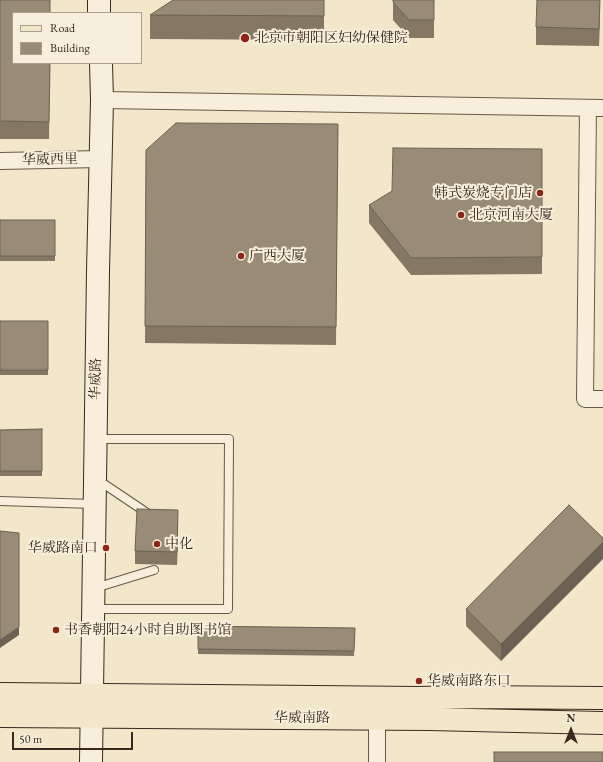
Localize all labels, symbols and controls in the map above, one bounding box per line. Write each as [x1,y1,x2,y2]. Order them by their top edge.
legend [12,12,142,64]
text: Road [50,20,75,36]
place label: 北京市朝阳区妇幼保健院 [254,30,408,46]
marker: 北京市朝阳区妇幼保健院 [239,32,251,44]
text: Building [50,40,90,56]
street label: 华威西里 [22,151,78,169]
place label: 韩式炭烧专门店 [434,185,532,201]
marker: 韩式炭烧专门店 [535,188,545,198]
place label: 北京河南大厦 [469,207,553,223]
marker: 北京河南大厦 [456,210,466,220]
place label: 广西大厦 [249,248,305,264]
marker: 广西大厦 [236,251,246,261]
street label: 华威路 [87,358,105,400]
place label: 中化 [165,536,193,552]
marker: 中化 [152,539,162,549]
place label: 华威路南口 [28,540,98,556]
marker: 华威路南口 [101,543,111,553]
place label: 书香朝阳24小时自助图书馆 [64,622,231,638]
marker: 书香朝阳24小时自助图书馆 [51,625,61,635]
place label: 华威南路东口 [427,673,511,689]
marker: 华威南路东口 [414,676,424,686]
street label: 华威南路 [274,710,330,726]
north arrow [551,710,591,750]
text: N [567,711,575,725]
scale bar [14,724,135,750]
text: 50 m [19,731,42,747]

